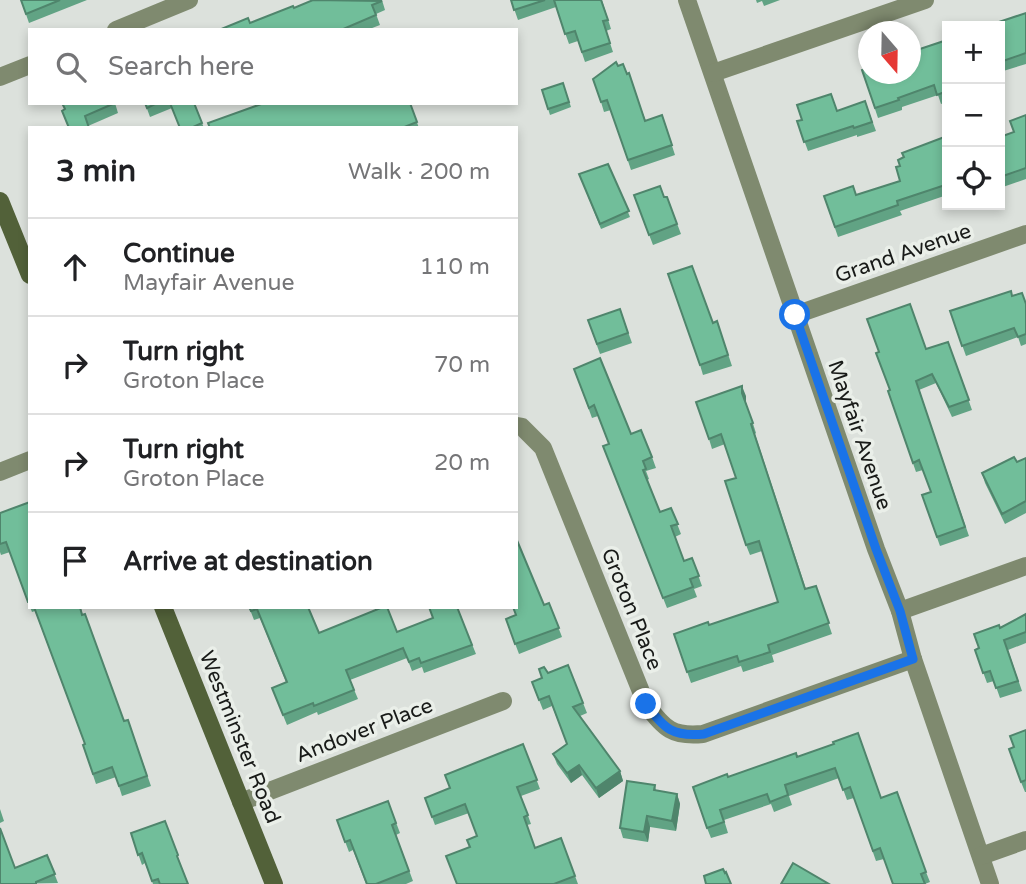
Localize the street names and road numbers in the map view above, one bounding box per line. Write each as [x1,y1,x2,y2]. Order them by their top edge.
street label: Grand Avenue [832,218,975,288]
street label: Mayfair Avenue [822,357,897,513]
street label: Groton Place [596,545,667,674]
street label: Westminster Road [194,647,286,827]
street label: Andover Place [292,693,436,768]

